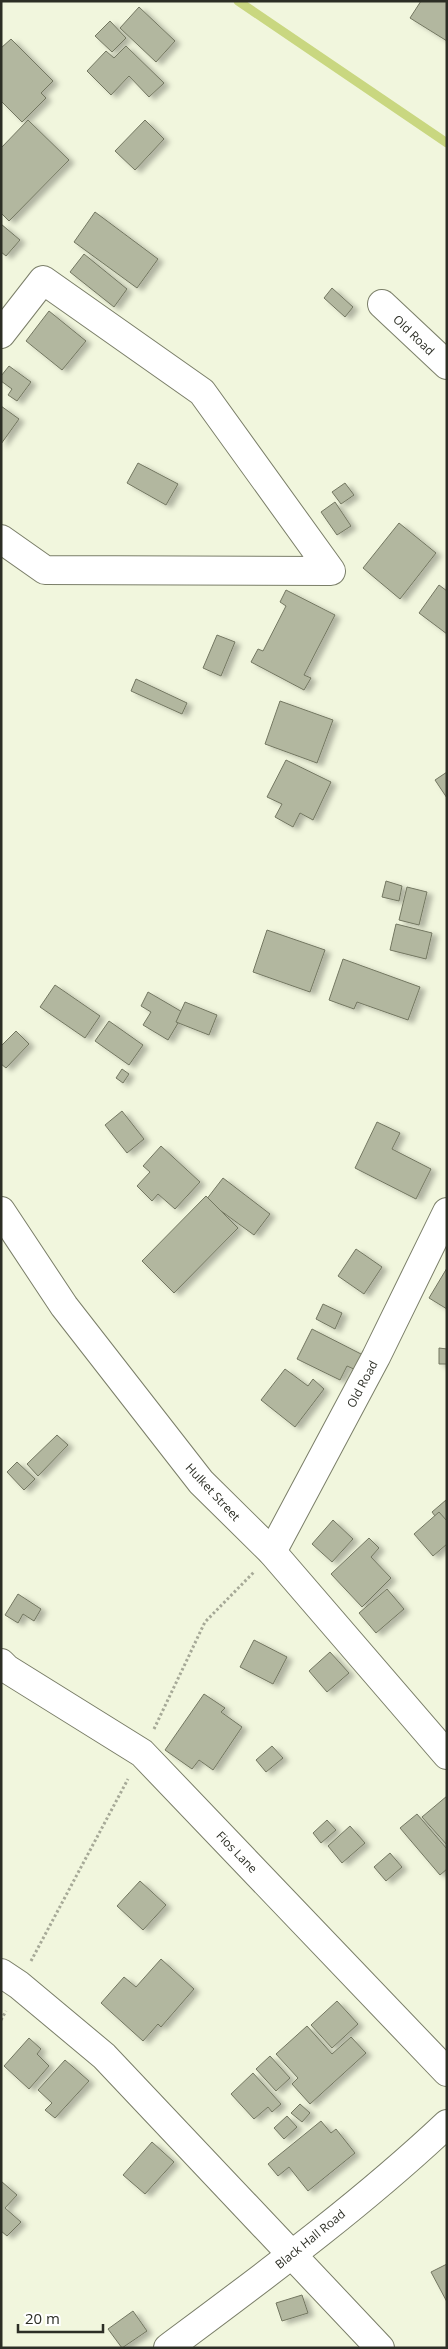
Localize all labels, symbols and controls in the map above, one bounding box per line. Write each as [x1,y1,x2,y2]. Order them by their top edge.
street label: Old Road [390,311,438,359]
street label: Old Road [342,1357,382,1411]
street label: Hulket Street [182,1459,244,1525]
street label: Fios Lane [213,1827,261,1877]
street label: Black Hall Road [271,2205,349,2273]
scale bar [18,2302,102,2334]
text: 20 m [25,2308,60,2328]

